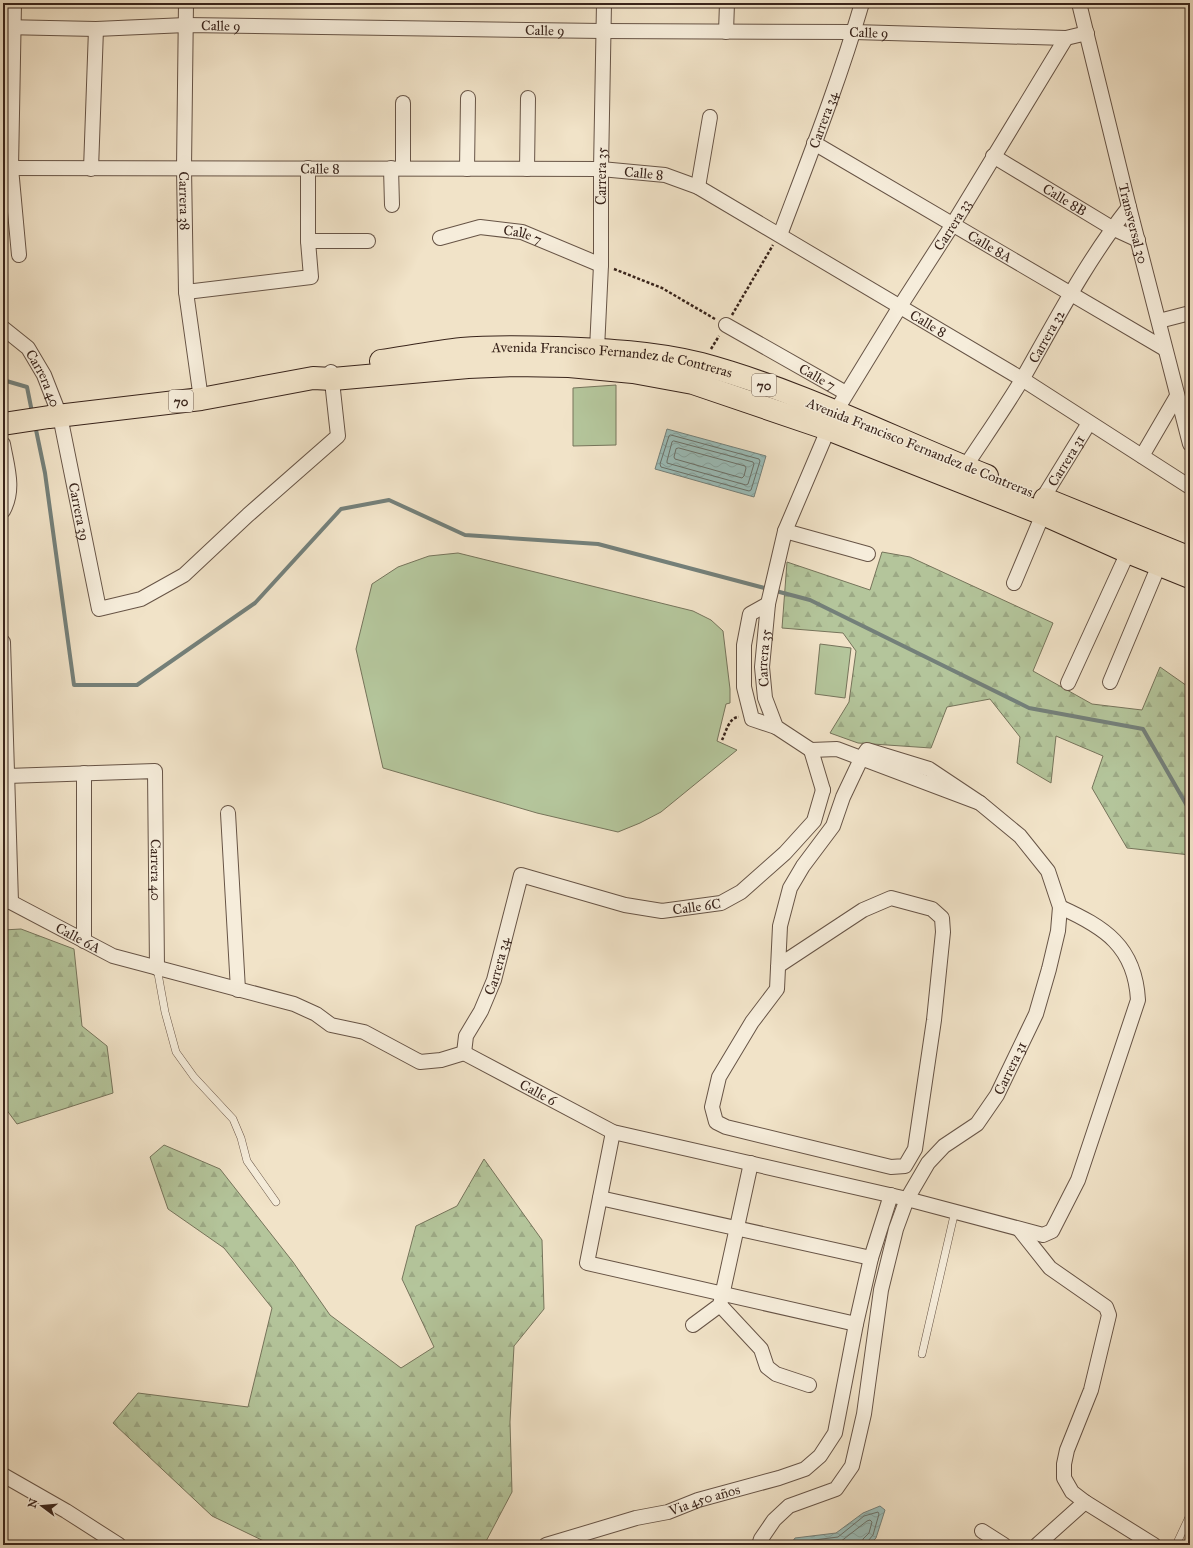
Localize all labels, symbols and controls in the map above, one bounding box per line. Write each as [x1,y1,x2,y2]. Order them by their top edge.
street label: Calle 9 [201,17,241,35]
street label: Calle 9 [525,22,565,39]
street label: Calle 9 [849,24,889,42]
street label: Carrera 34 [805,88,842,151]
street label: Carrera 35 [593,146,610,205]
street label: Calle 8 [300,160,340,178]
street label: Calle 8 [623,163,664,184]
street label: Carrera 38 [175,171,193,231]
street label: Calle 8B [1039,180,1090,220]
street label: Transversal 30 [1114,182,1151,266]
street label: Carrera 33 [930,197,975,254]
street label: Calle 7 [503,222,544,248]
street label: Calle 8A [964,227,1015,267]
street label: Calle 8 [907,307,949,341]
street label: Carrera 32 [1025,307,1069,366]
street label: Avenida Francisco Fernandez de Contreras [490,339,734,382]
street label: Carrera 40 [22,347,64,410]
street label: Calle 7 [796,360,838,394]
road number: 70 [752,374,776,396]
road number: 70 [169,390,193,412]
street label: Avenida Francisco Fernandez de Contreras [803,394,1036,501]
street label: Carrera 31 [1044,432,1089,490]
street label: Carrera 39 [65,481,93,542]
street label: Carrera 35 [754,628,775,688]
street label: Carrera 40 [147,839,164,901]
street label: Calle 6C [672,895,722,918]
street label: Calle 6A [53,919,104,957]
street label: Carrera 34 [481,934,514,998]
street label: Carrera 31 [990,1038,1031,1098]
street label: Calle 6 [517,1076,560,1110]
street label: Via 450 años [666,1481,742,1520]
north arrow [22,1486,62,1526]
text: N [25,1496,41,1510]

